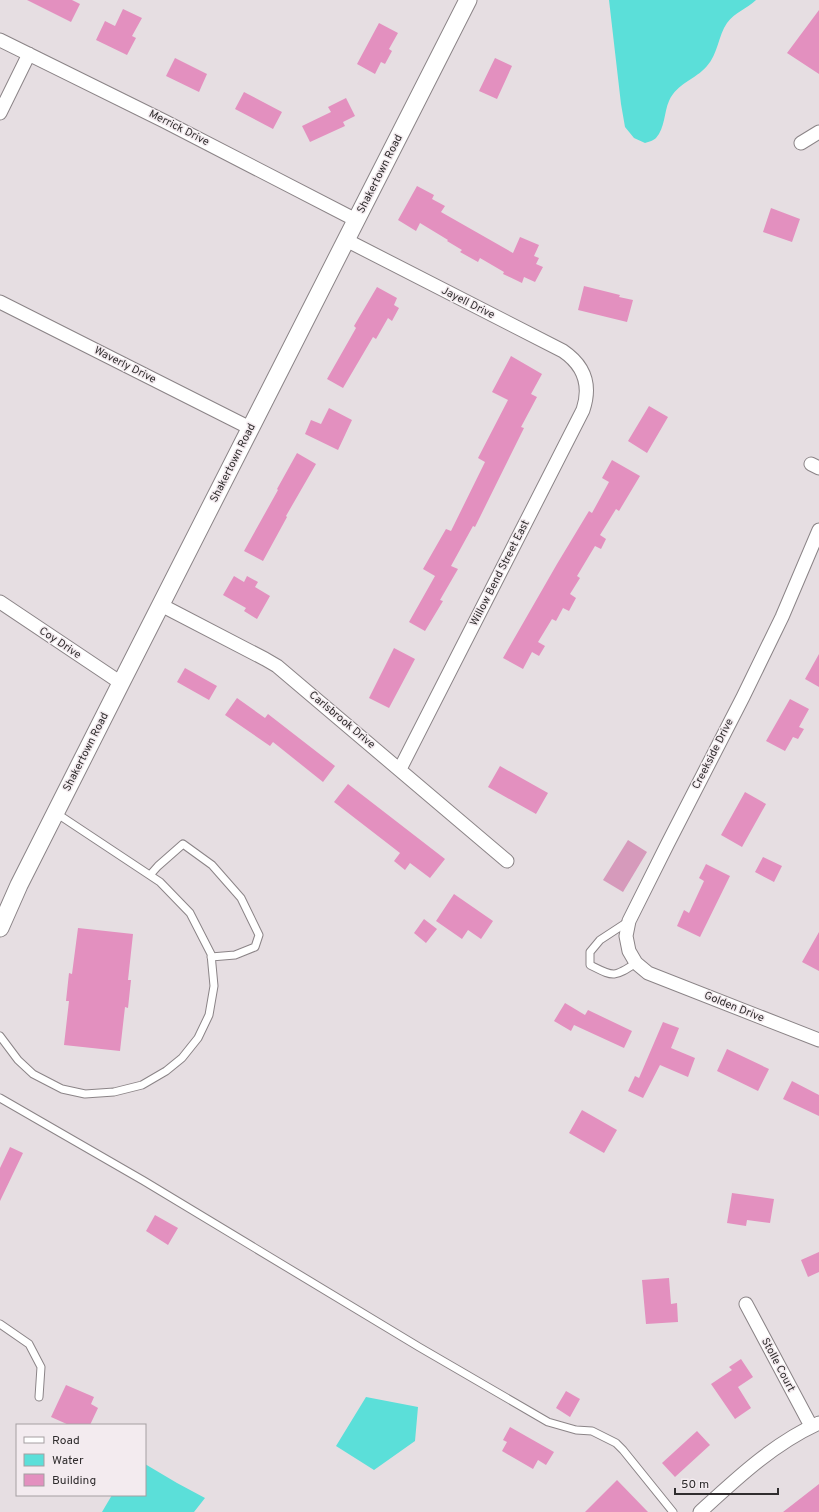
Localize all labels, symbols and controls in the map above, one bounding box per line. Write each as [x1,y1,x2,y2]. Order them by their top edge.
street label: Merrick Drive [146,107,212,149]
street label: Shakertown Road [354,132,406,216]
street label: Jayell Drive [439,284,497,322]
street label: Waverly Drive [92,343,159,387]
street label: Shakertown Road [207,421,259,505]
street label: Willow Bend Street East [467,518,533,628]
street label: Coy Drive [36,624,84,662]
street label: Carlsbrook Drive [306,688,378,752]
street label: Shakertown Road [60,710,112,794]
street label: Creekside Drive [689,716,737,792]
street label: Golden Drive [702,989,766,1025]
street label: Stolle Court [758,1336,798,1394]
legend [16,1424,146,1496]
text: Road [52,1433,80,1449]
text: Water [52,1453,84,1469]
scale bar [675,1470,778,1496]
text: Building [52,1473,96,1489]
text: 50 m [681,1477,709,1493]

